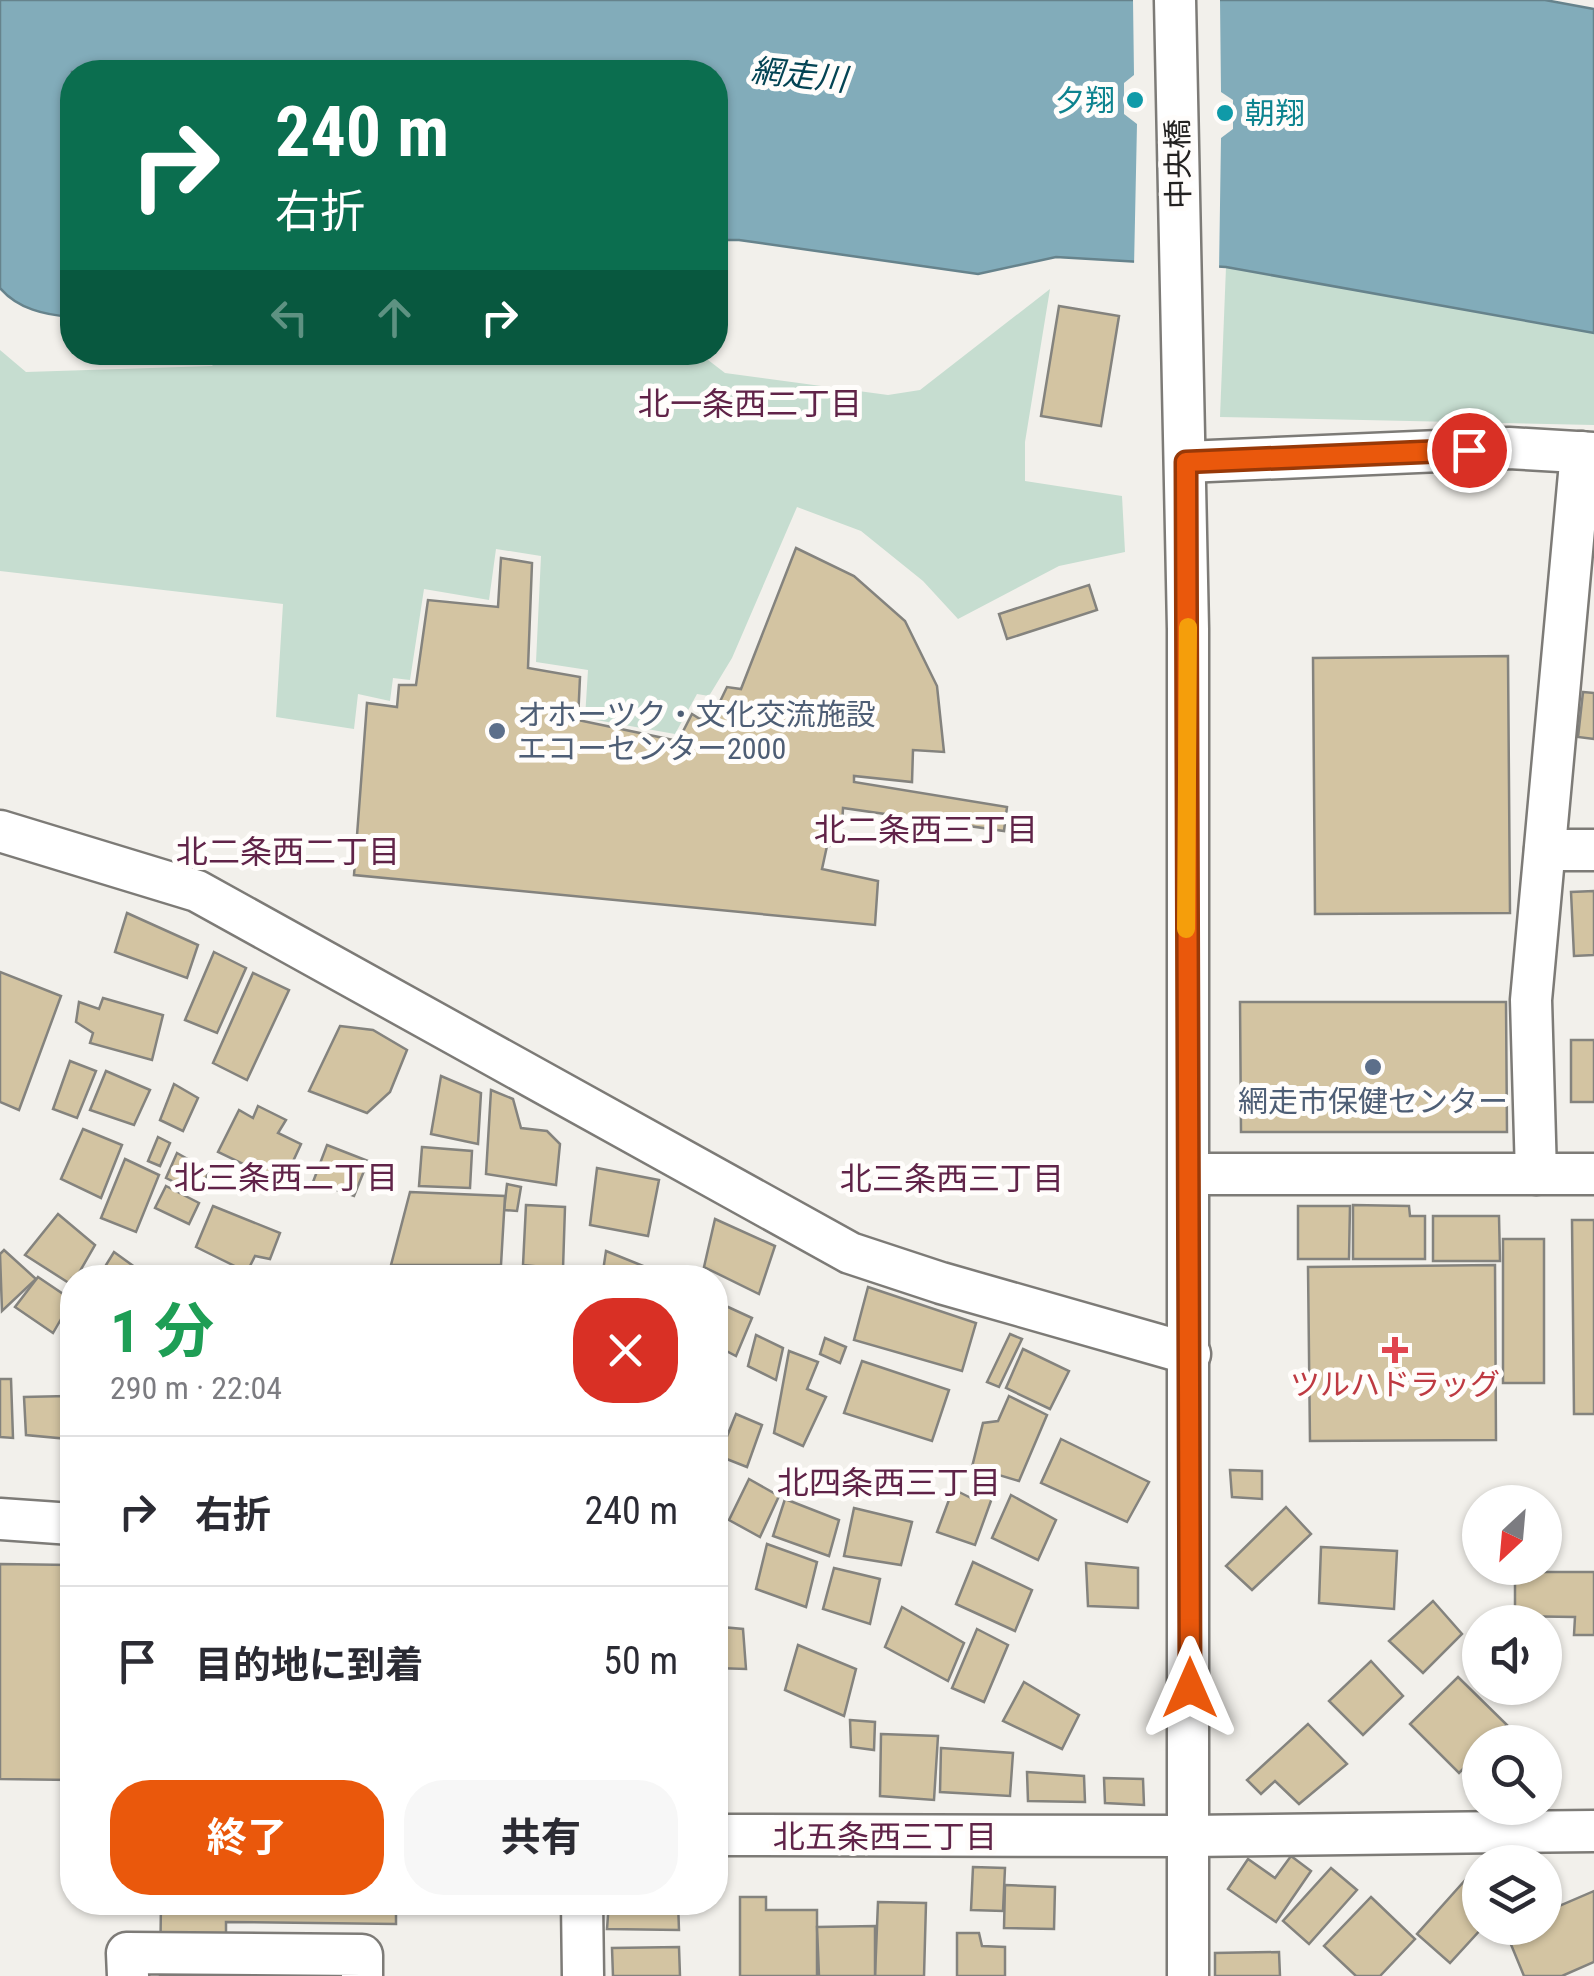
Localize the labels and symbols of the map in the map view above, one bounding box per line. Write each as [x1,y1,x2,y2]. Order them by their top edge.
water label: 網走川 [749,51,852,99]
place label: 夕翔 [1055,83,1115,118]
marker: 夕翔 [1124,89,1146,111]
place label: 朝翔 [1245,96,1305,131]
marker: 朝翔 [1214,102,1236,124]
street label: 中央橋 [1160,119,1196,209]
district label: 北一条西二丁目 [638,385,862,423]
pin [1427,408,1512,493]
place label: オホーツク・文化交流施設 エコーセンター2000 [517,697,876,766]
marker: オホーツク・文化交流施設 エコーセンター2000 [486,720,508,742]
district label: 北二条西三丁目 [814,811,1038,849]
district label: 北二条西二丁目 [176,833,400,871]
marker: 網走市保健センター [1362,1056,1384,1078]
place label: 網走市保健センター [1238,1084,1508,1119]
district label: 北三条西二丁目 [174,1159,398,1197]
district label: 北三条西三丁目 [840,1160,1064,1198]
marker: ツルハドラッグ [1384,1339,1406,1361]
place label: ツルハドラッグ [1290,1367,1500,1402]
district label: 北四条西三丁目 [777,1464,1001,1502]
north arrow [1462,1485,1562,1585]
position arrow [1138,1636,1242,1740]
district label: 北五条西三丁目 [773,1818,997,1856]

